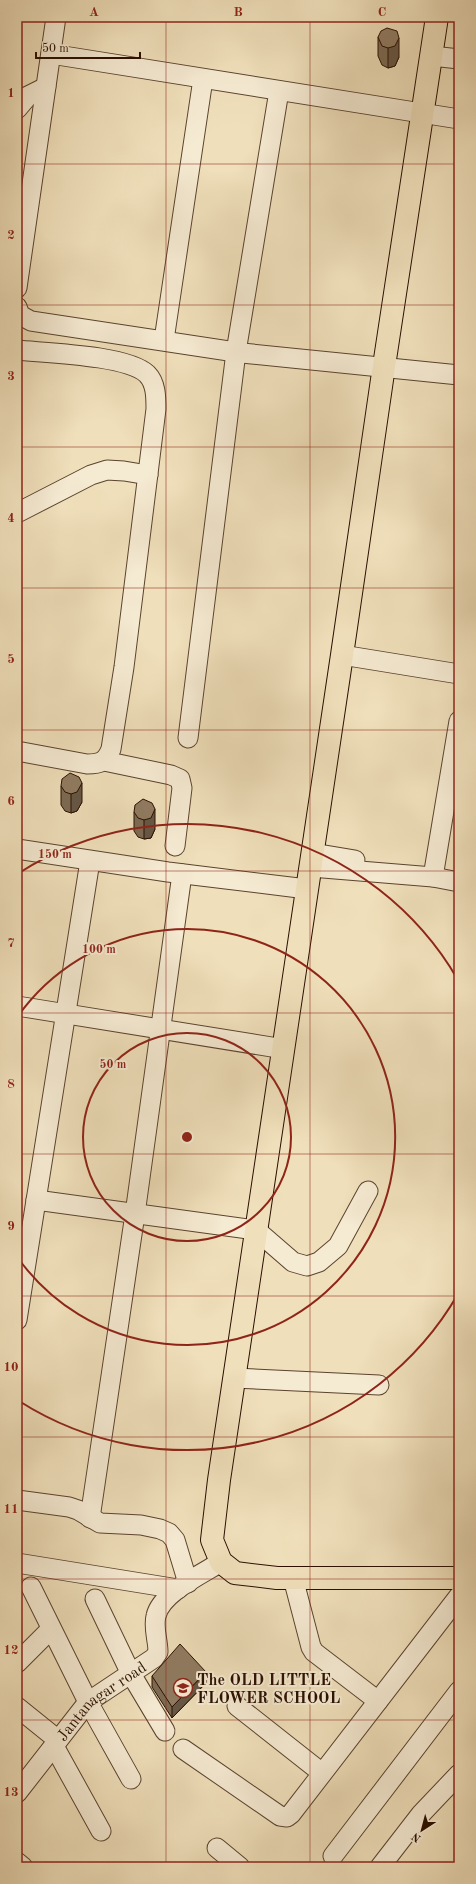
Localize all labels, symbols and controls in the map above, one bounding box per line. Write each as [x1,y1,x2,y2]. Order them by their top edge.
text: A [89,6,99,19]
text: B [233,6,243,19]
text: C [378,6,386,19]
scale bar [36,34,140,60]
text: 50 m [42,42,69,55]
text: 1 [7,87,15,100]
text: 2 [7,229,15,242]
text: 3 [7,370,15,383]
text: 4 [7,512,15,525]
text: 5 [7,653,15,666]
text: 6 [7,795,15,808]
text: 150 m [38,848,72,861]
text: 7 [7,937,15,950]
text: 100 m [82,944,116,956]
text: 50 m [100,1058,127,1071]
text: 8 [7,1078,15,1091]
centre of rings [180,1130,194,1144]
text: 9 [7,1220,15,1233]
text: 10 [3,1361,19,1374]
text: 11 [3,1503,19,1516]
text: 12 [3,1644,19,1657]
street label: Jantanagar road [55,1660,150,1745]
place label: The OLD LITTLE FLOWER SCHOOL [197,1673,340,1707]
school or university icon: The OLD LITTLE FLOWER SCHOOL [172,1677,194,1699]
text: 13 [3,1786,19,1799]
north arrow [402,1810,442,1850]
text: N [410,1830,424,1844]

